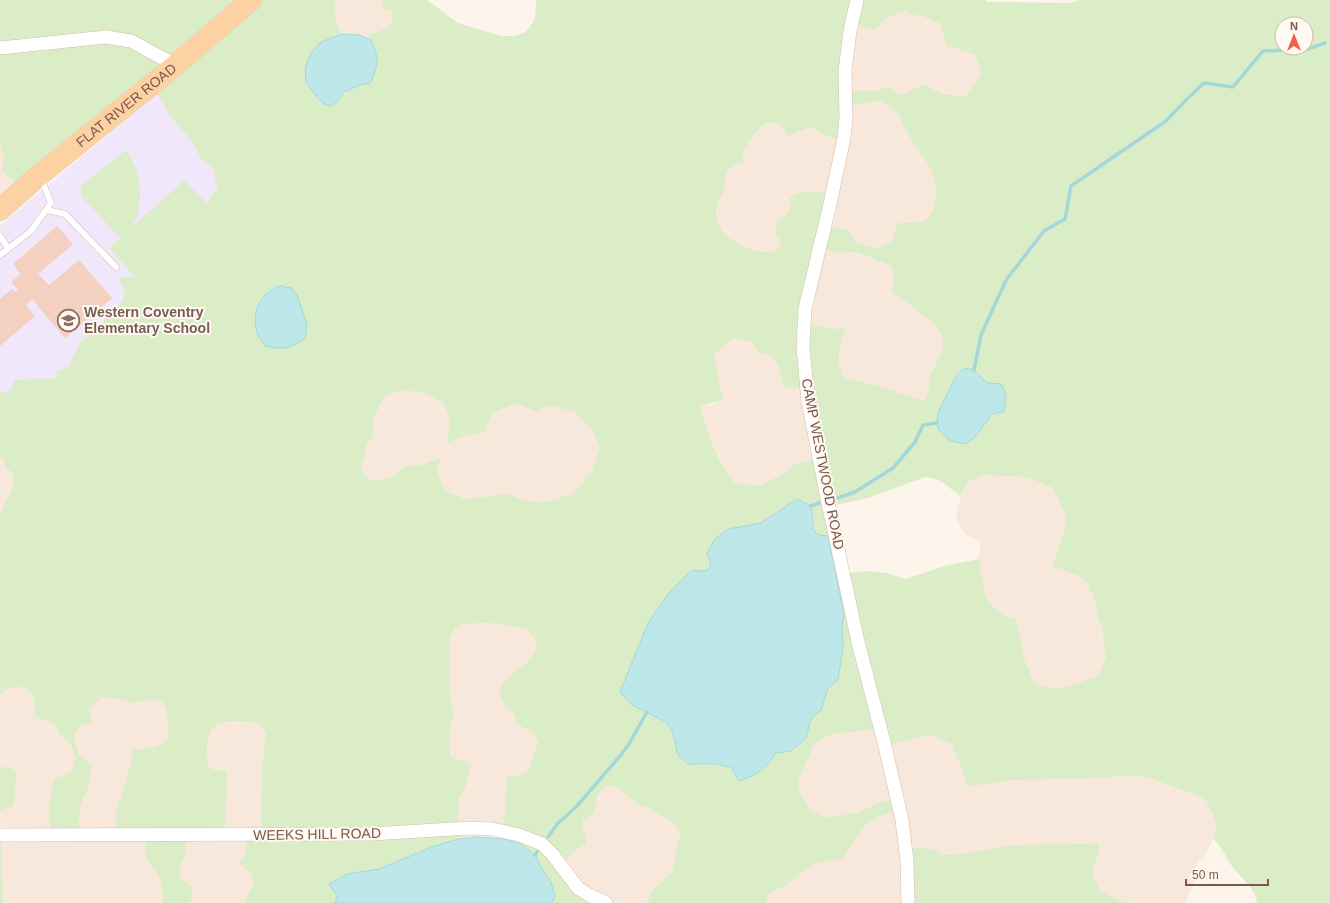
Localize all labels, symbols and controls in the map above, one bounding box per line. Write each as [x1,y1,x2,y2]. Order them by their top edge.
north arrow [1274,16,1314,56]
text: N [1290,20,1298,32]
street label: FLAT RIVER ROAD [73,60,179,150]
place label: Western Coventry Elementary School [84,304,210,336]
school or university icon: Western Coventry Elementary School [56,307,82,333]
street label: CAMP WESTWOOD ROAD [799,377,847,551]
street label: WEEKS HILL ROAD [253,825,381,843]
scale bar [1186,861,1268,887]
text: 50 m [1192,868,1219,882]

